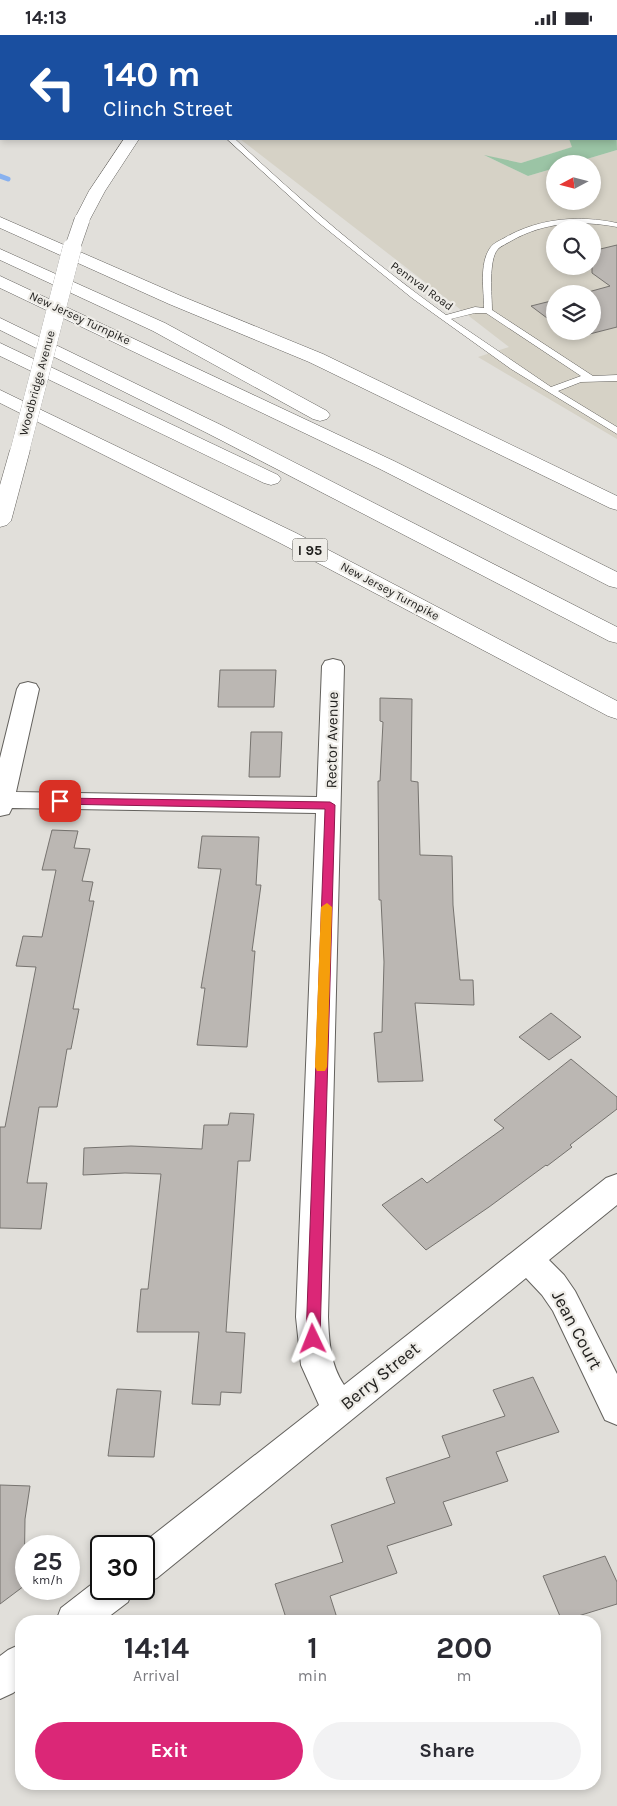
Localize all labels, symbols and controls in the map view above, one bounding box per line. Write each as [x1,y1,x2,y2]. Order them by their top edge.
text: 14:13 [25,7,67,29]
text: 140 m [103,54,201,95]
icon: left [20,55,85,120]
text: Clinch Street [103,96,233,122]
north arrow [546,155,601,210]
map controls [546,155,601,340]
button: search [546,220,601,275]
street label: Pennval Road [388,259,456,313]
button: layers [546,285,601,340]
street label: New Jersey Turnpike [27,288,133,348]
street label: Woodbridge Avenue [16,329,58,437]
road number: I 95 [292,539,328,561]
street label: New Jersey Turnpike [338,559,442,623]
street label: Rector Avenue [322,691,342,789]
pin [39,780,81,822]
icon: arrive [46,787,74,815]
street label: Jean Court [547,1287,607,1374]
position arrow [286,1312,338,1364]
street label: Berry Street [336,1337,424,1415]
speed limit sign: 30 [90,1535,155,1600]
text: 25 [33,1547,62,1576]
text: km/h [32,1573,63,1587]
text: 14:14 [124,1630,189,1666]
text: 1 [307,1630,318,1666]
text: 200 [436,1630,492,1666]
text: Arrival [133,1666,180,1685]
text: min [298,1666,327,1685]
text: m [457,1666,472,1685]
button: Exit [35,1722,303,1780]
button: Share [313,1722,581,1780]

